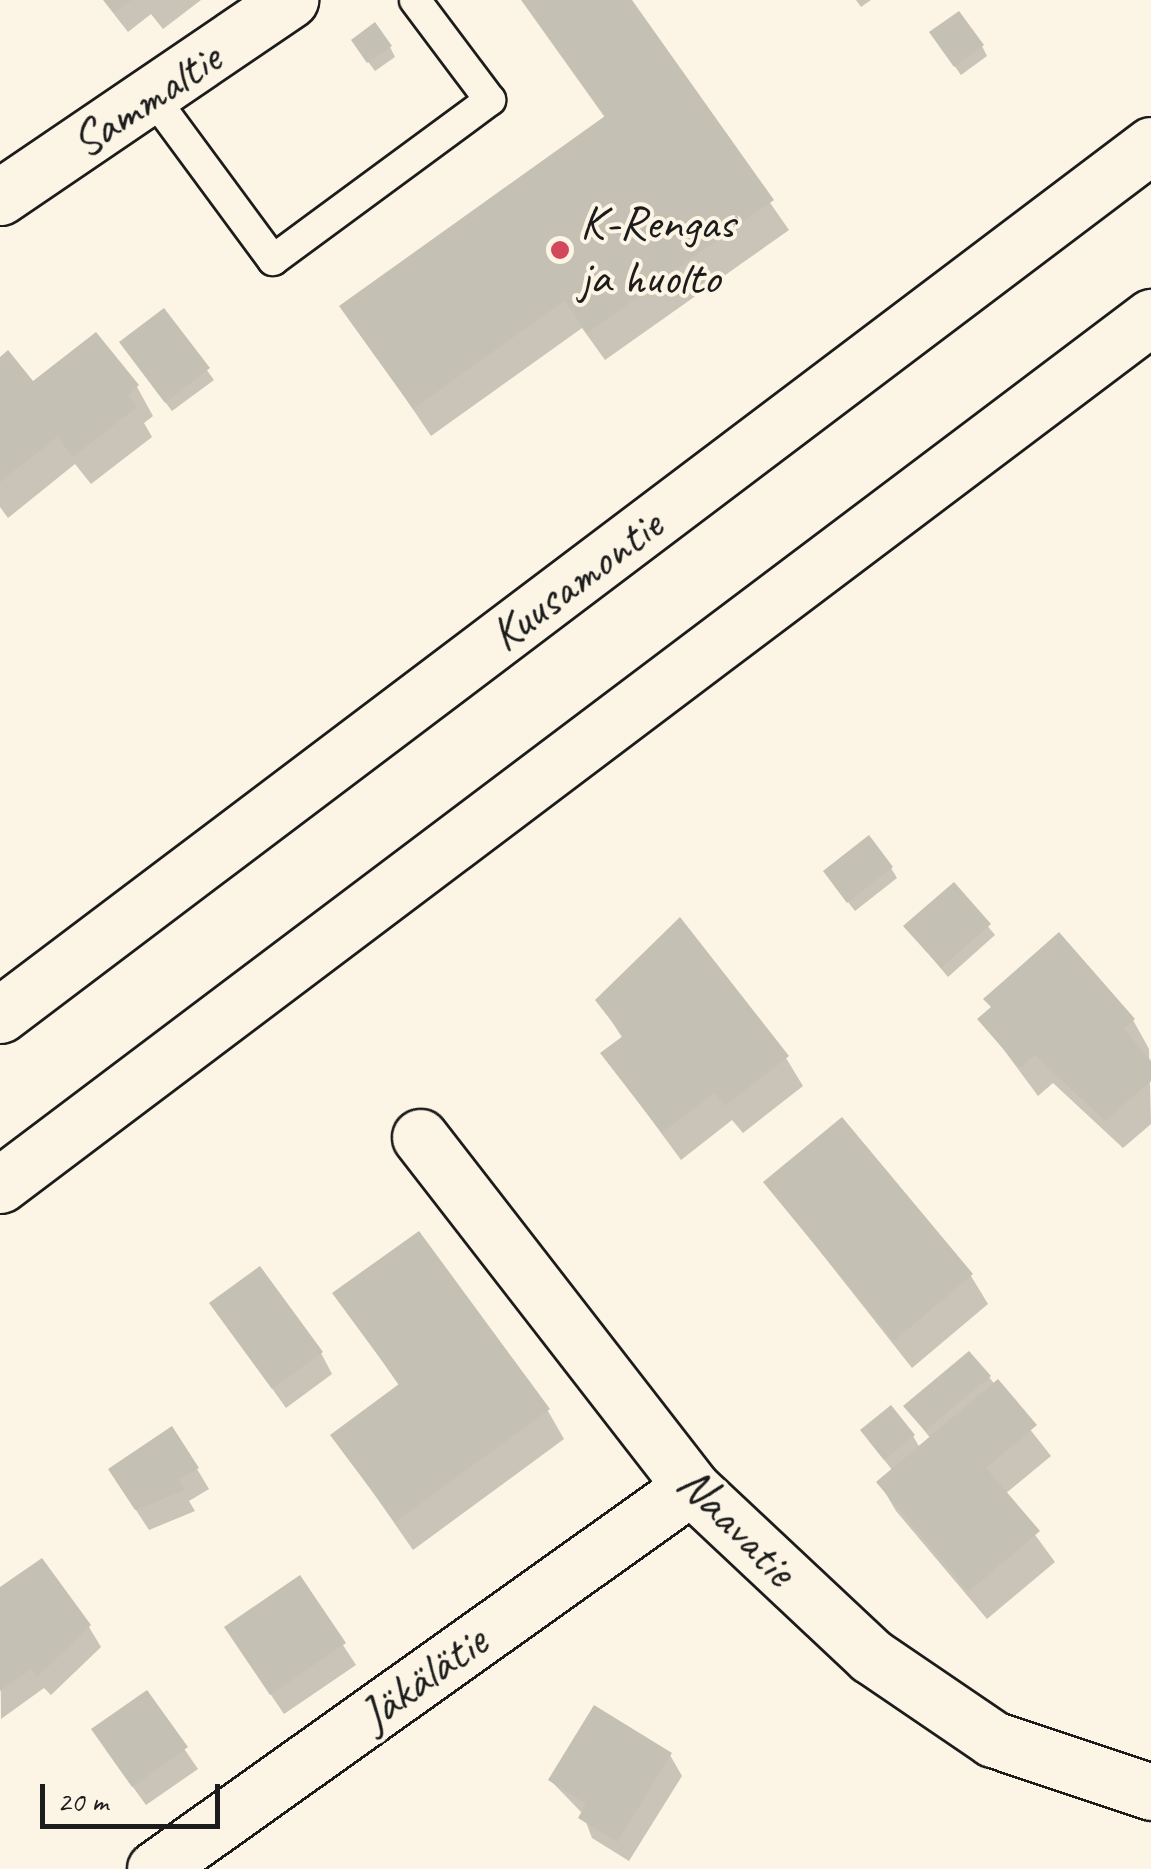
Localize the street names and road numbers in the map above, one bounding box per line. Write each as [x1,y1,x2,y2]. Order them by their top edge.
street label: Sammaltie [60,29,232,171]
street label: Kuusamontie [478,497,674,663]
street label: Naavatie [665,1454,809,1598]
street label: Jäkälätie [348,1612,498,1744]

